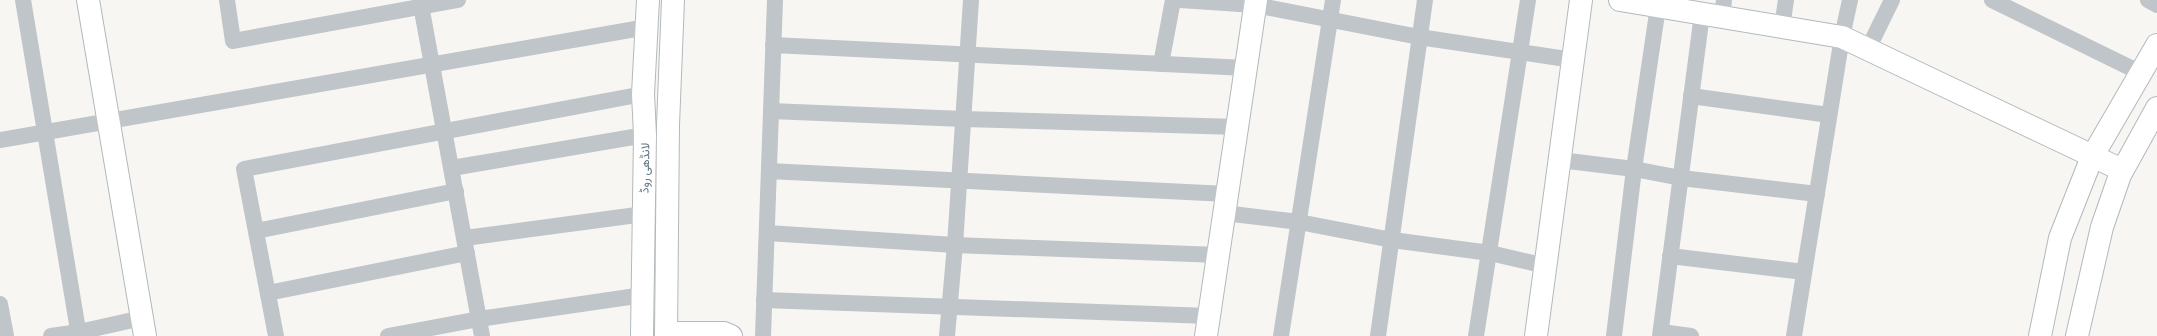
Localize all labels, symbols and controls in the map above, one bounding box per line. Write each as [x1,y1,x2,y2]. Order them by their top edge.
street label: لانڈھی روڈ [638,143,653,193]

